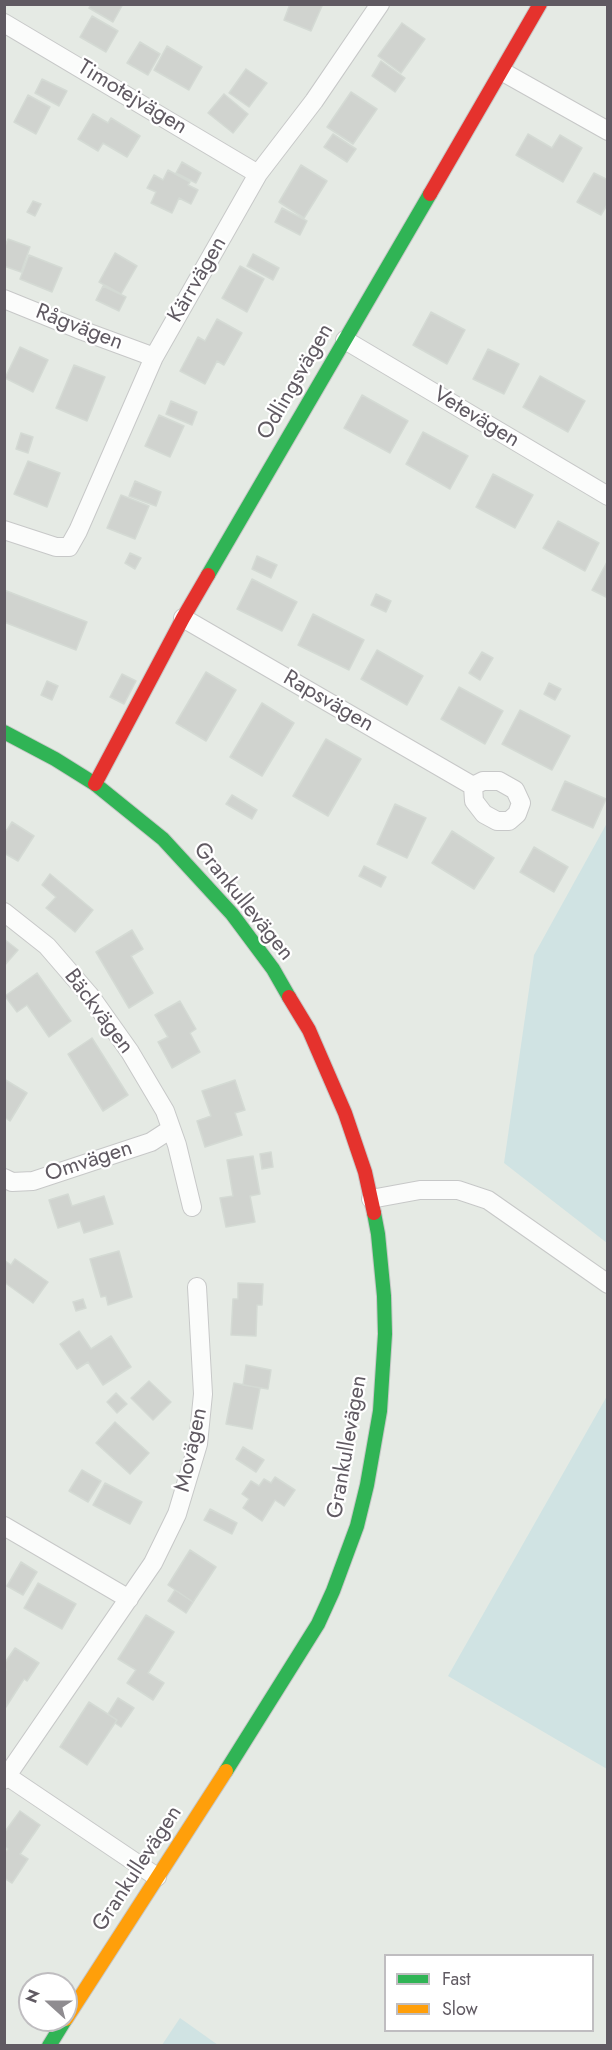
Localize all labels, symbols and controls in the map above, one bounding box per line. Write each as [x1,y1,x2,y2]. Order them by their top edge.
street label: Timotejvägen [72,55,192,141]
street label: Kärrvägen [163,232,233,328]
street label: Rågvägen [32,299,126,357]
street label: Odlingsvägen [252,319,340,445]
street label: Vetevägen [428,382,524,454]
street label: Rapsvägen [278,666,378,738]
street label: Grankullevägen [187,837,299,967]
street label: Bäckvägen [58,964,138,1060]
street label: Omvägen [42,1136,136,1188]
street label: Grankullevägen [322,1373,374,1521]
street label: Movägen [170,1406,214,1494]
street label: Grankullevägen [88,1801,188,1937]
legend [384,1954,594,2032]
text: Fast [442,1966,471,1992]
north arrow [18,1972,78,2032]
text: N [20,1986,46,2006]
text: Slow [442,1996,478,2022]

